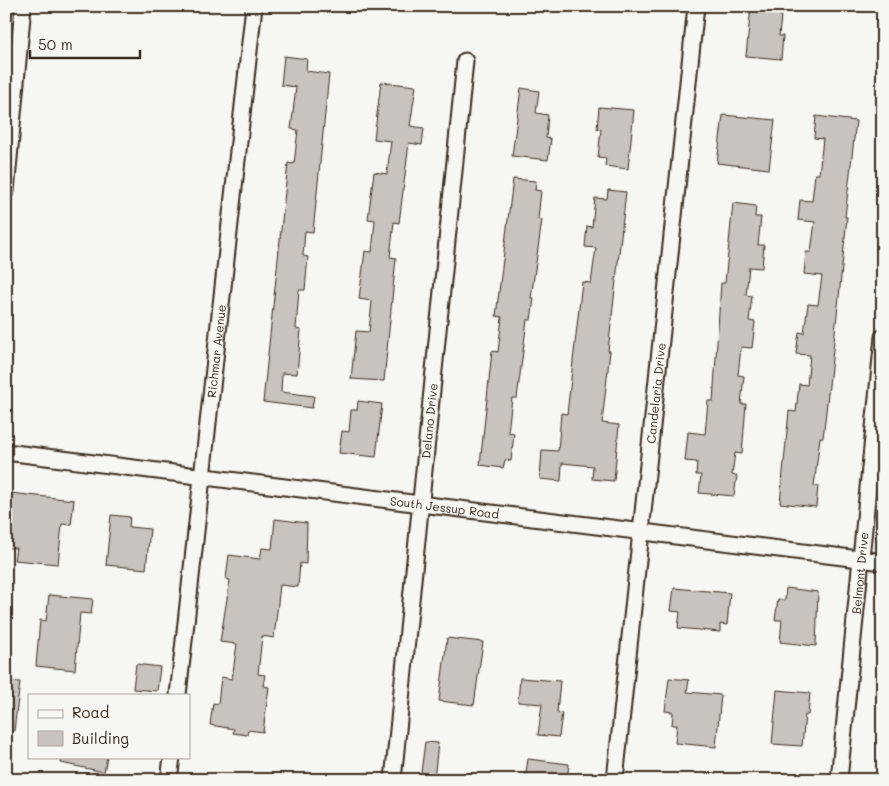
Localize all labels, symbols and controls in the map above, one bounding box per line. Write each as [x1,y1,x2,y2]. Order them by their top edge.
scale bar [30,28,140,60]
text: 50 m [38,34,73,54]
street label: Richmar Avenue [203,304,229,399]
street label: Candelaria Drive [642,342,669,444]
street label: Delano Drive [417,382,441,459]
street label: South Jessup Road [389,492,500,522]
street label: Belmont Drive [848,531,872,615]
legend [28,694,190,758]
text: Road [72,702,109,722]
text: Building [72,728,129,748]

